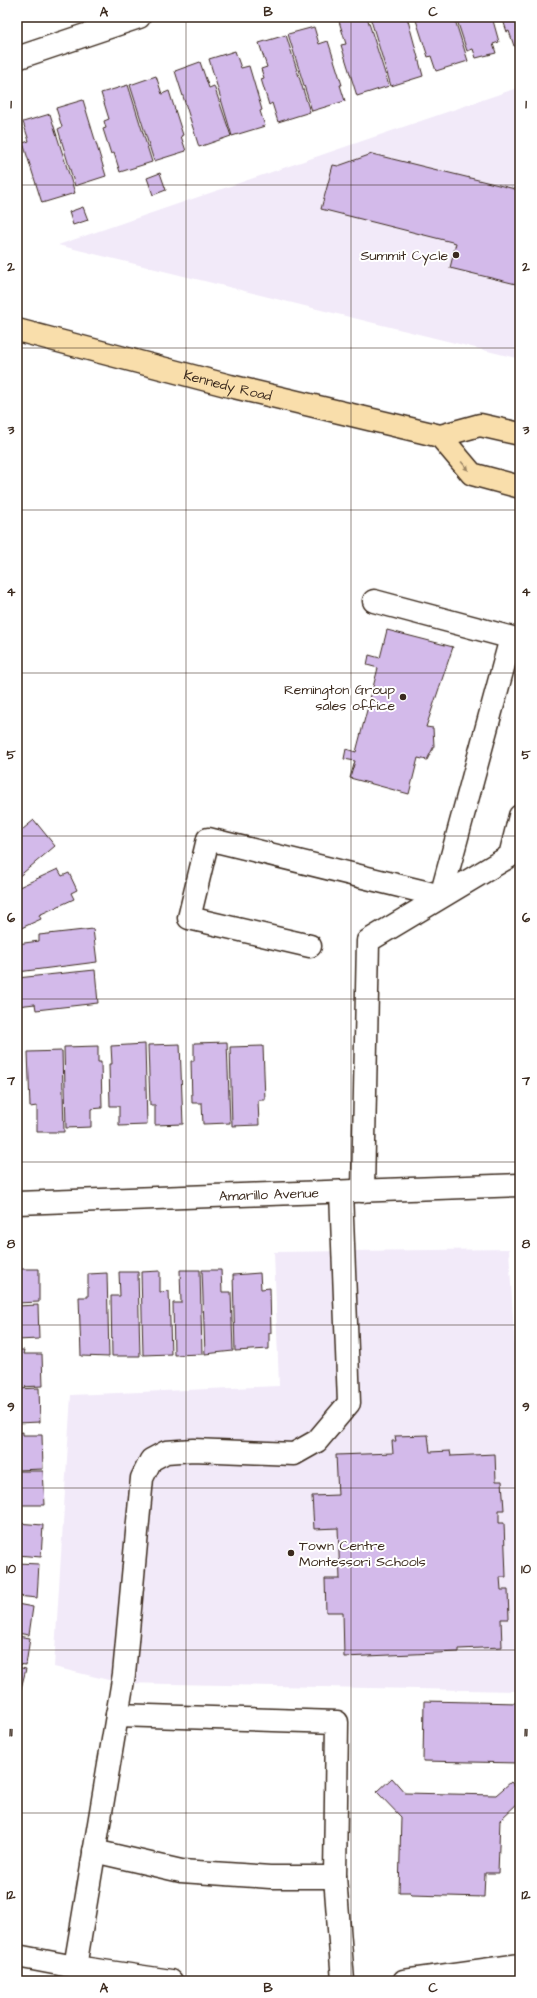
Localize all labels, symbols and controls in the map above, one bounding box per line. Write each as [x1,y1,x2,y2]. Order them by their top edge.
text: A [100,3,109,21]
text: B [263,3,273,21]
text: C [428,3,438,21]
text: 1 [10,95,12,113]
text: 1 [525,95,527,113]
place label: Summit Cycle [360,246,448,266]
marker: Summit Cycle [451,250,461,260]
text: 2 [6,258,15,276]
text: 2 [521,258,530,276]
street label: Kennedy Road [181,365,274,407]
text: 3 [7,421,15,439]
text: 3 [522,421,530,439]
one-way arrow [461,461,470,471]
text: 4 [7,583,16,601]
text: 4 [522,583,531,601]
place label: Remington Group sales office [284,680,395,716]
marker: Remington Group sales office [398,692,408,702]
text: 5 [6,746,16,764]
text: 5 [521,746,531,764]
text: 6 [7,909,16,927]
text: 6 [522,909,531,927]
text: 7 [6,1072,16,1090]
text: 7 [521,1072,531,1090]
street label: Amarillo Avenue [218,1183,320,1207]
text: 8 [7,1235,16,1253]
text: 8 [522,1235,531,1253]
text: 9 [7,1398,15,1416]
text: 9 [522,1398,530,1416]
place label: Town Centre Montessori Schools [299,1536,426,1572]
marker: Town Centre Montessori Schools [286,1548,296,1558]
text: 10 [6,1560,17,1578]
text: 10 [521,1560,532,1578]
text: 11 [9,1723,13,1741]
text: 11 [524,1723,528,1741]
text: 12 [6,1886,16,1904]
text: 12 [521,1886,531,1904]
text: A [100,1979,109,1997]
text: B [263,1979,273,1997]
text: C [428,1979,438,1997]

